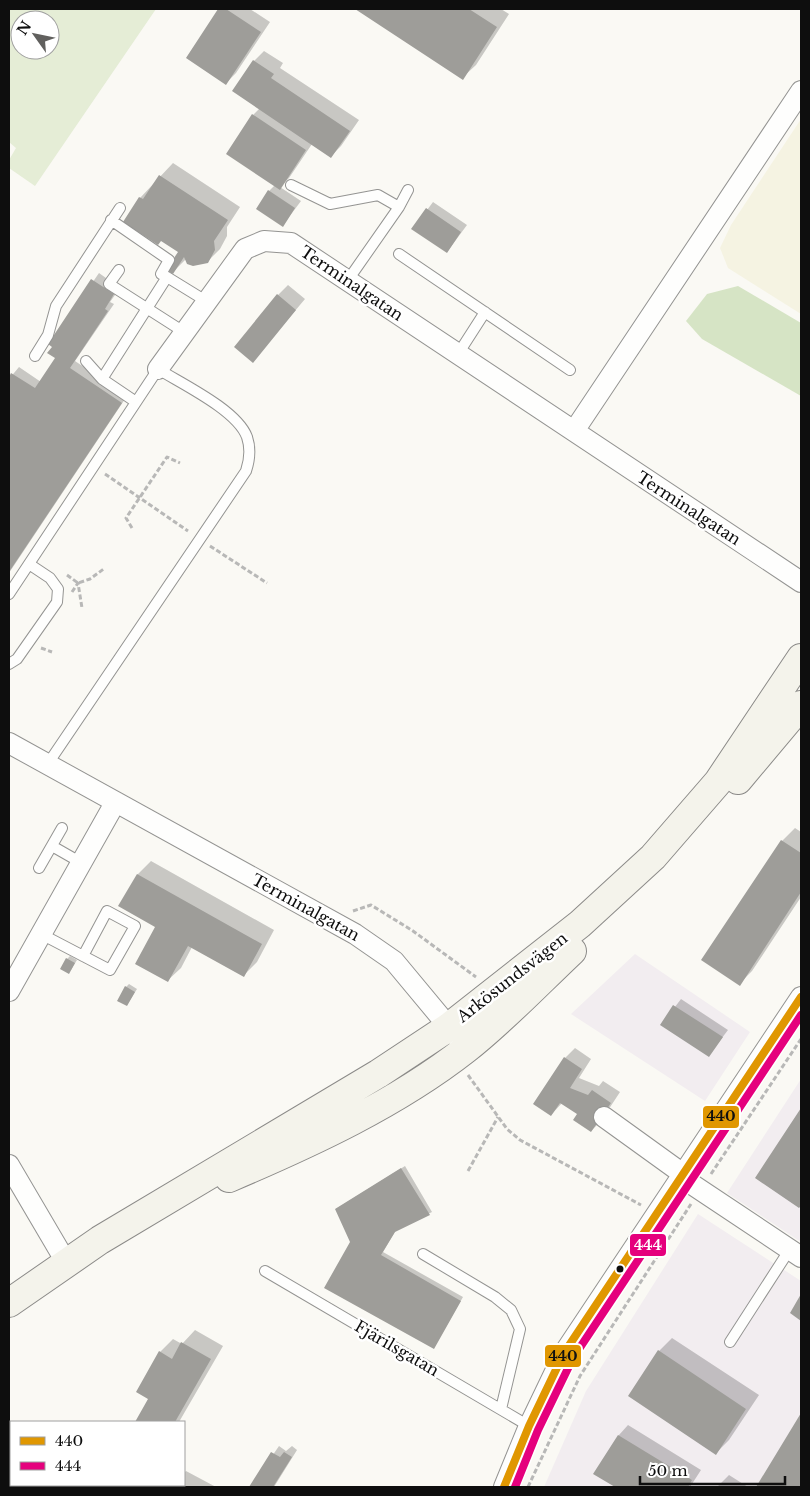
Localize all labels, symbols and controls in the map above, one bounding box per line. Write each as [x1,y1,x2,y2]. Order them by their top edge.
north arrow [10,10,60,60]
text: N [13,17,35,38]
street label: Terminalgatan [297,241,407,325]
street label: Terminalgatan [633,467,745,549]
street label: Terminalgatan [249,869,363,945]
street label: Arkösundsvägen [452,928,571,1027]
line badge: 440 [702,1105,740,1129]
text: 440 [706,1107,736,1125]
line badge: 444 [629,1233,667,1257]
text: 444 [634,1236,662,1254]
unlabelled marker [615,1264,625,1274]
street label: Fjärilsgatan [351,1316,443,1380]
line badge: 440 [544,1344,582,1368]
text: 440 [548,1347,578,1365]
legend [10,1421,185,1486]
text: 440 [55,1431,83,1450]
scale bar [640,1454,785,1486]
text: 444 [55,1456,81,1475]
text: 50 m [648,1461,688,1480]

